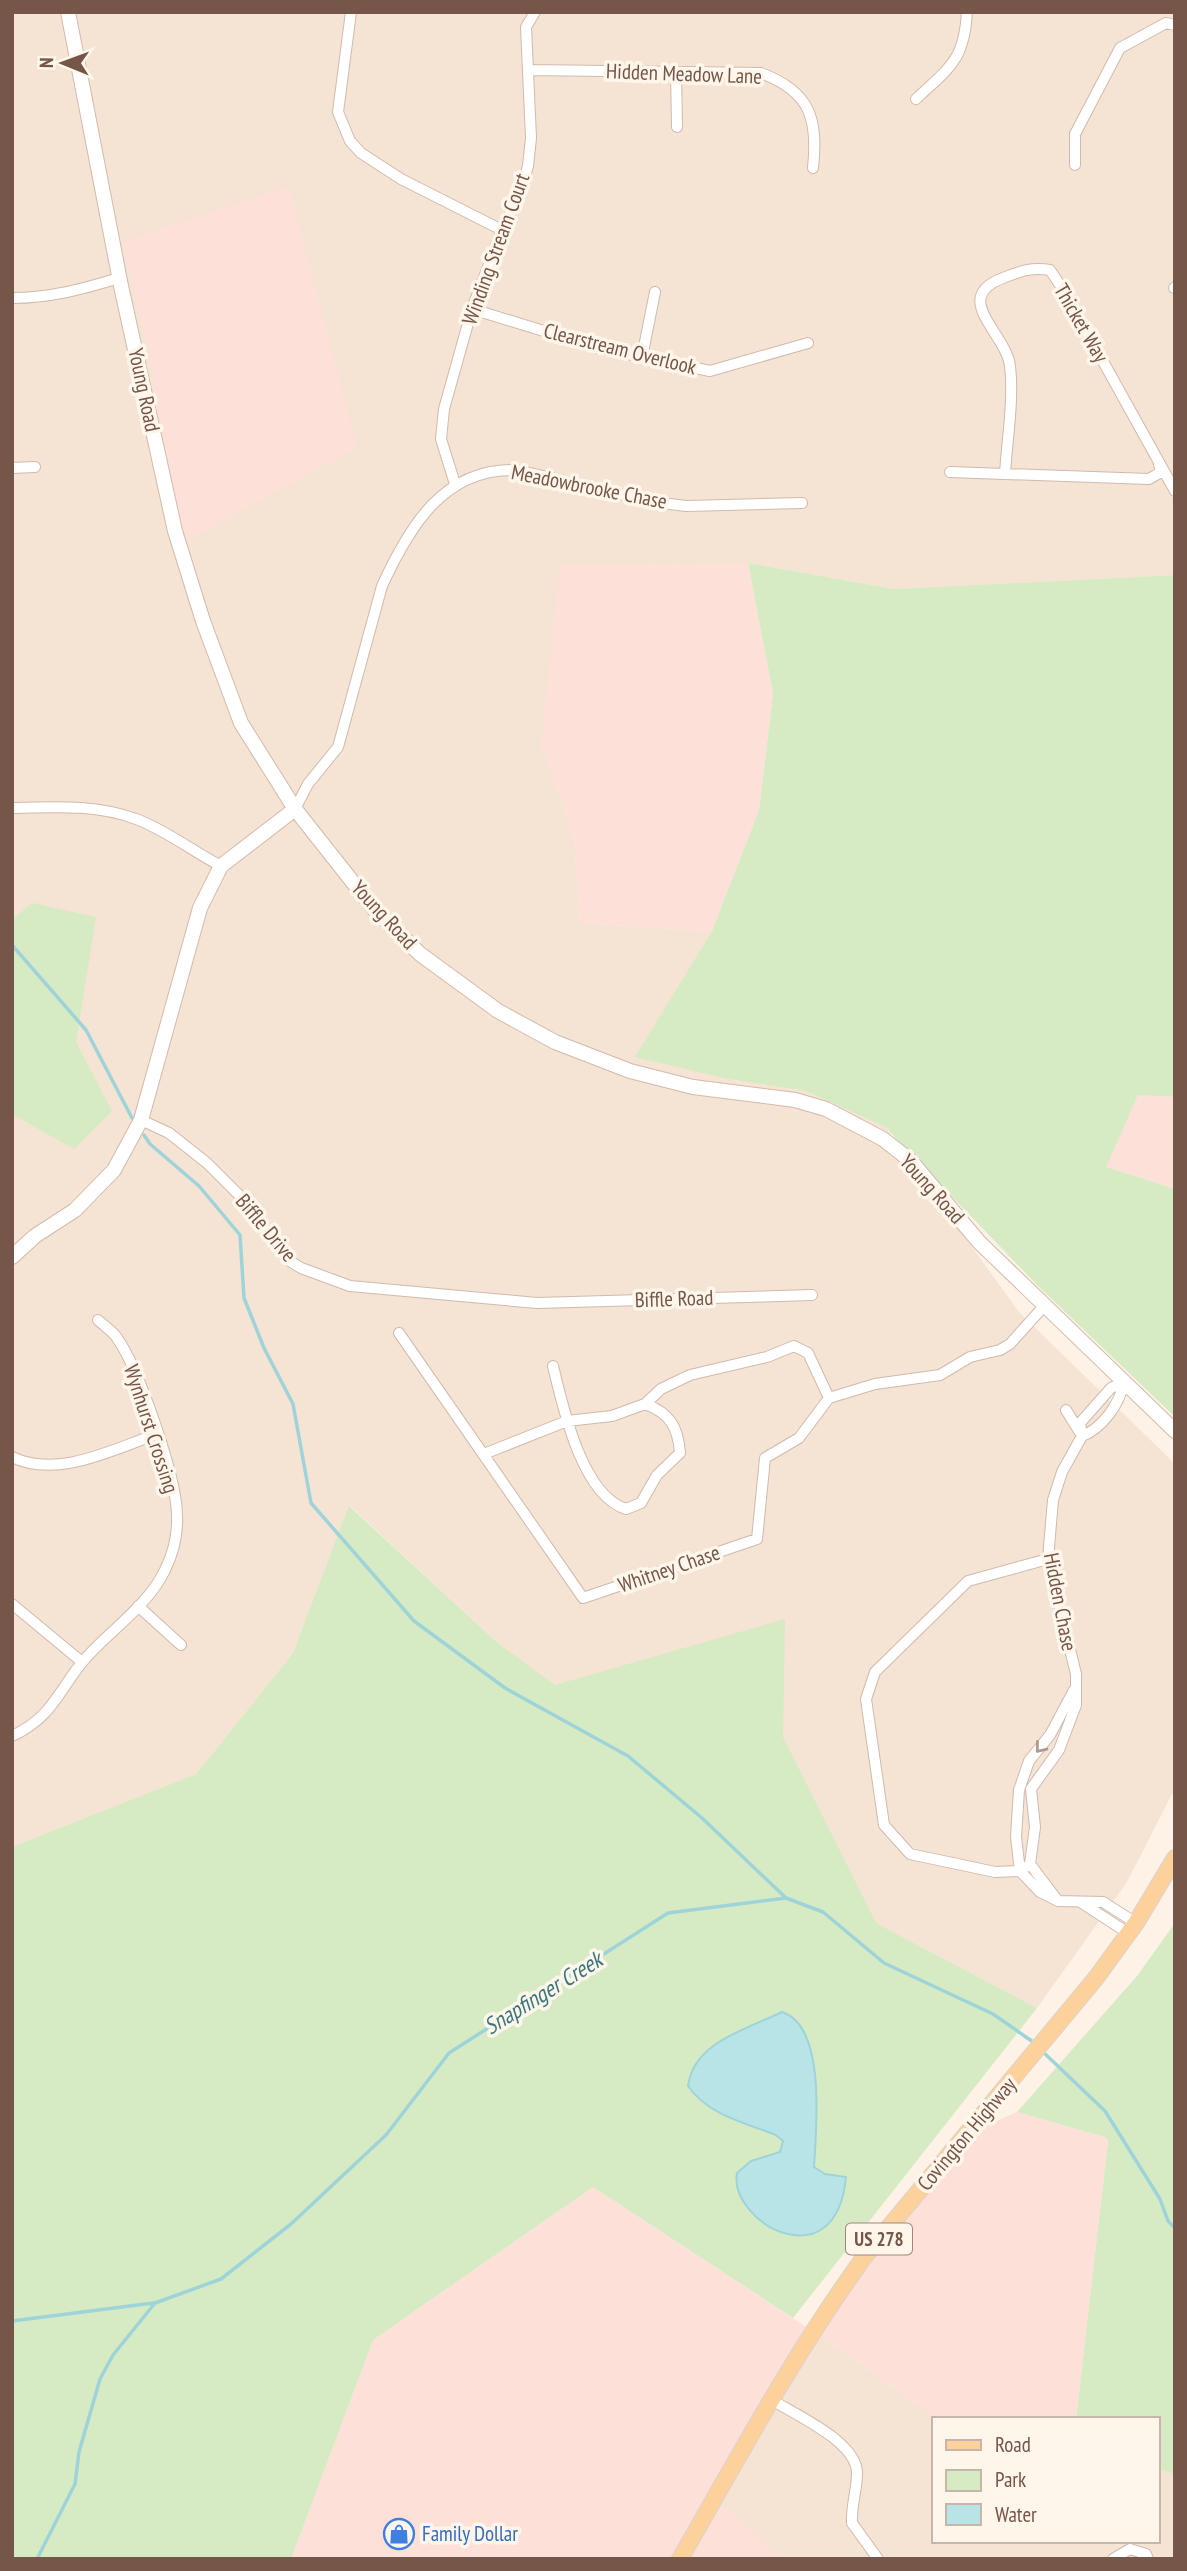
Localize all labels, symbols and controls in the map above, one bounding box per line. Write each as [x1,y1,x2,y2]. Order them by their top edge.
north arrow [28,28,98,98]
text: N [34,57,58,68]
street label: Hidden Meadow Lane [606,57,762,90]
street label: Winding Stream Court [456,169,536,328]
street label: Thicket Way [1048,278,1115,367]
street label: Clearstream Overlook [541,317,699,381]
street label: Young Road [122,346,167,434]
street label: Meadowbrooke Chase [509,458,669,515]
street label: Young Road [346,874,423,955]
street label: Young Road [894,1148,971,1229]
street label: Biffle Drive [230,1188,303,1267]
street label: Biffle Road [634,1284,714,1313]
street label: Wynhurst Crossing [118,1361,185,1497]
street label: Whitney Chase [614,1539,723,1599]
street label: Hidden Chase [1038,1551,1083,1653]
one-way arrow [1035,1741,1048,1753]
water label: Snapfinger Creek [478,1943,610,2040]
street label: Covington Highway [911,2071,1022,2196]
road number: US 278 [846,2224,912,2254]
legend [932,2417,1159,2543]
text: Road [995,2431,1031,2458]
text: Park [995,2466,1026,2493]
text: Water [995,2501,1037,2528]
shop icon: Family Dollar [382,2517,416,2551]
place label: Family Dollar [422,2520,518,2547]

